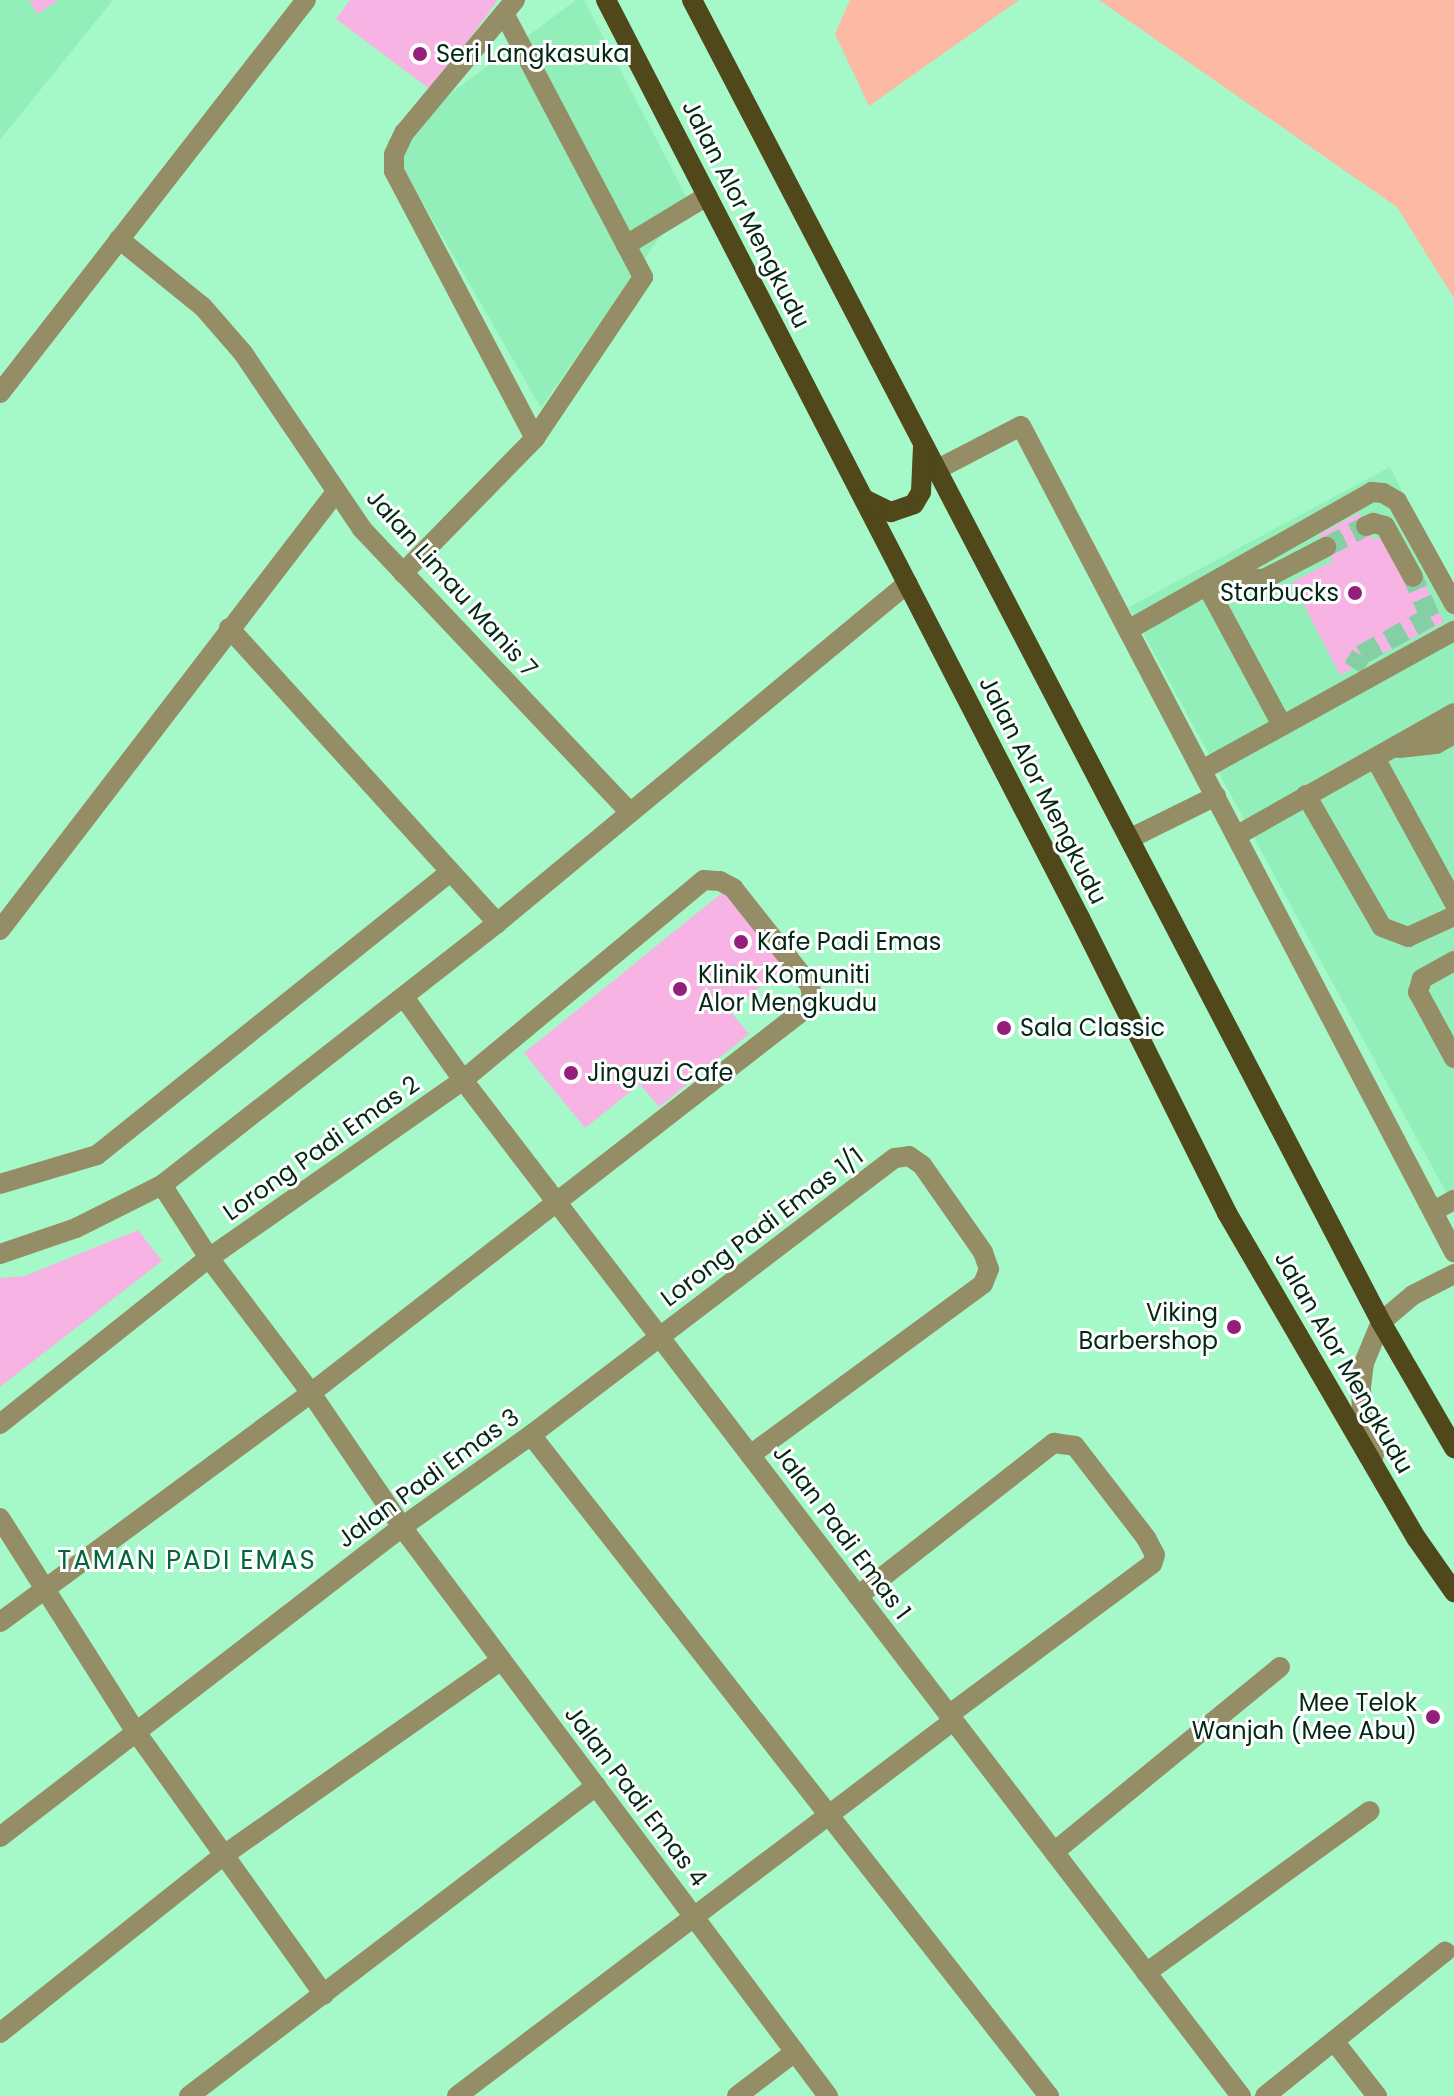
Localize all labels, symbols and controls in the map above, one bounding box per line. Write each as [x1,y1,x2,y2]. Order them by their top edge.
place label: Seri Langkasuka [436,40,629,68]
marker: Seri Langkasuka [411,45,429,63]
street label: Jalan Alor Mengkudu [676,95,816,333]
street label: Jalan Limau Manis 7 [360,483,544,683]
place label: Starbucks [1220,579,1339,607]
marker: Starbucks [1346,584,1364,602]
street label: Jalan Alor Mengkudu [973,671,1113,909]
place label: Kafe Padi Emas [757,928,941,956]
marker: Kafe Padi Emas [732,933,750,951]
place label: Klinik Komuniti Alor Mengkudu [698,961,877,1017]
marker: Klinik Komuniti Alor Mengkudu [669,978,691,1000]
place label: Sala Classic [1020,1014,1165,1042]
marker: Sala Classic [995,1019,1013,1037]
place label: Jinguzi Cafe [587,1059,733,1087]
marker: Jinguzi Cafe [562,1064,580,1082]
street label: Lorong Padi Emas 2 [217,1069,425,1227]
street label: Lorong Padi Emas 1/1 [655,1142,869,1312]
street label: Jalan Alor Mengkudu [1269,1246,1419,1478]
place label: Viking Barbershop [1079,1299,1218,1355]
marker: Viking Barbershop [1225,1318,1243,1336]
street label: Jalan Padi Emas 3 [331,1402,525,1554]
street label: Jalan Padi Emas 1 [767,1439,917,1625]
district label: TAMAN PADI EMAS [57,1545,317,1577]
place label: Mee Telok Wanjah (Mee Abu) [1192,1689,1417,1745]
street label: Jalan Padi Emas 4 [559,1700,713,1892]
marker: Mee Telok Wanjah (Mee Abu) [1424,1708,1442,1726]

